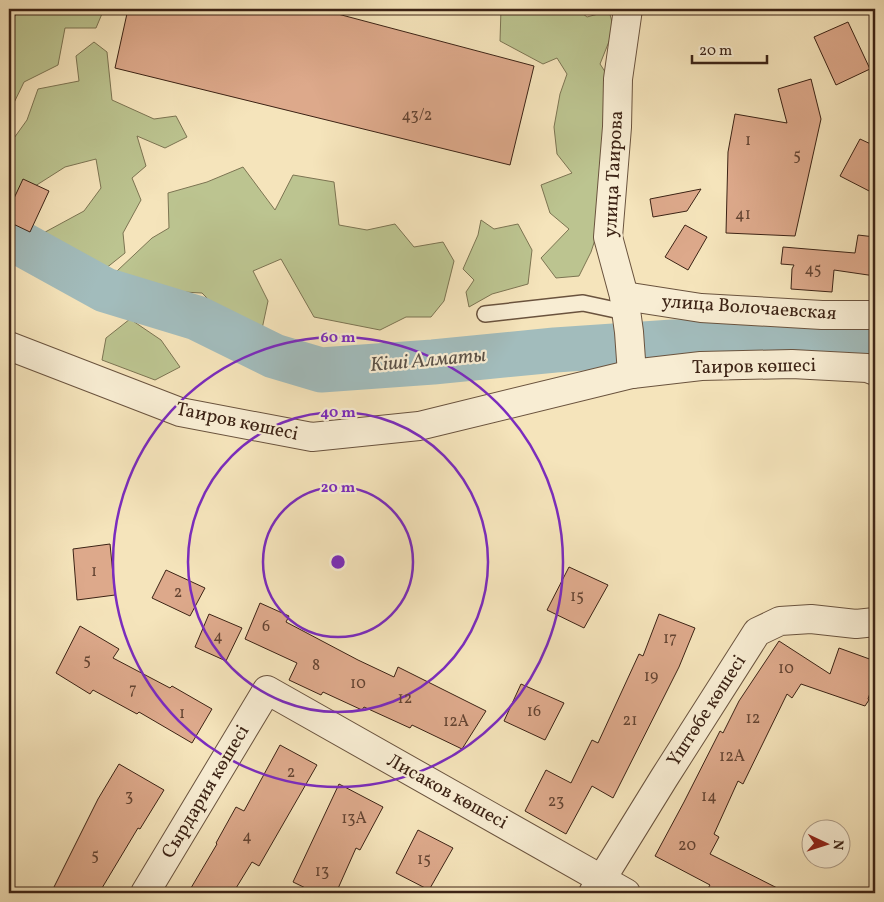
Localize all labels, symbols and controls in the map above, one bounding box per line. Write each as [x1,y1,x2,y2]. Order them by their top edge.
scale bar [692,32,766,64]
text: 20 m [699,41,732,62]
house number: 43/2 [402,105,432,127]
street label: улица Таирова [598,110,630,238]
house number: 1 [745,130,751,152]
house number: 5 [793,145,801,167]
house number: 41 [735,204,751,226]
house number: 45 [805,259,821,281]
street label: улица Волочаевская [661,289,837,327]
text: 60 m [321,328,356,349]
water label: Кіші Алматы [369,342,487,380]
street label: Таиров көшесі [692,353,817,381]
street label: Таиров көшесі [173,396,301,448]
text: 40 m [320,403,356,424]
text: 20 m [321,478,356,499]
centre of rings [329,553,347,571]
house number: 1 [91,561,97,583]
house number: 2 [174,582,182,604]
house number: 15 [570,586,584,608]
house number: 6 [262,616,270,638]
house number: 4 [213,626,223,648]
house number: 17 [663,628,677,650]
house number: 5 [83,650,91,672]
street label: Үштөбе көшесі [661,650,753,772]
house number: 8 [312,655,320,677]
house number: 10 [778,658,794,680]
house number: 19 [644,666,658,688]
house number: 10 [350,673,366,695]
house number: 7 [129,679,137,701]
house number: 12 [398,688,412,710]
house number: 16 [527,701,541,723]
house number: 1 [179,703,185,725]
house number: 12 [746,708,760,730]
house number: 21 [623,710,637,732]
house number: 12А [443,711,469,733]
street label: Сырдария көшесі [156,720,256,864]
house number: 12А [719,746,745,768]
street label: Лисаков көшесі [382,748,512,836]
house number: 2 [287,762,295,784]
house number: 3 [125,786,133,808]
house number: 14 [701,786,717,808]
house number: 23 [548,791,564,813]
house number: 13А [341,808,367,830]
north arrow [802,820,852,870]
house number: 4 [242,826,252,848]
house number: 20 [678,835,696,857]
text: N [828,839,847,851]
house number: 5 [91,845,99,867]
house number: 15 [417,849,431,871]
house number: 13 [315,861,329,883]

